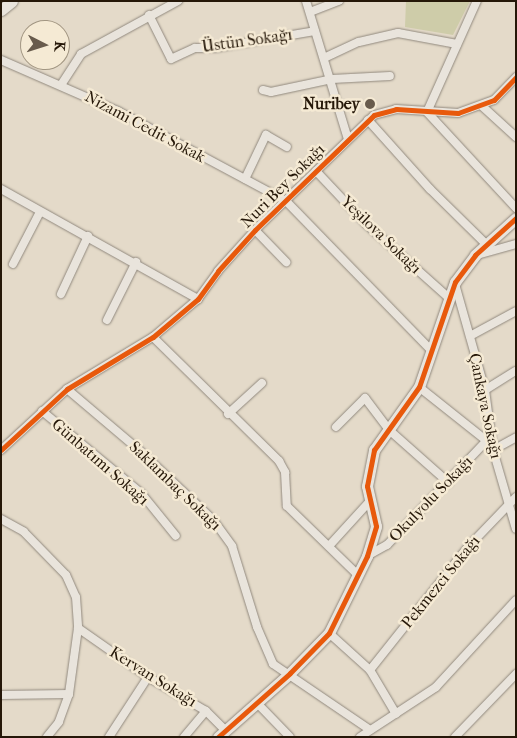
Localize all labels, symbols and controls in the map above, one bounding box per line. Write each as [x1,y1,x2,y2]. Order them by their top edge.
north arrow [20,20,70,70]
street label: Üstün Sokağı [201,25,293,57]
text: K [51,40,68,52]
street label: Nizami Cedit Sokak [81,87,209,167]
place label: Nuribey [303,94,360,114]
marker: Nuribey [364,98,376,110]
street label: Nuri Bey Sokağı [237,140,329,232]
street label: Yeşilova Sokağı [337,192,425,278]
street label: Çankaya Sokağı [464,352,506,460]
street label: Günbatımı Sokağı [48,415,152,509]
street label: Saklambaç Sokağı [125,437,225,535]
street label: Okulyolu Sokağı [385,452,477,546]
street label: Pekmezci Sokağı [398,532,484,632]
street label: Kervan Sokağı [106,643,200,711]

